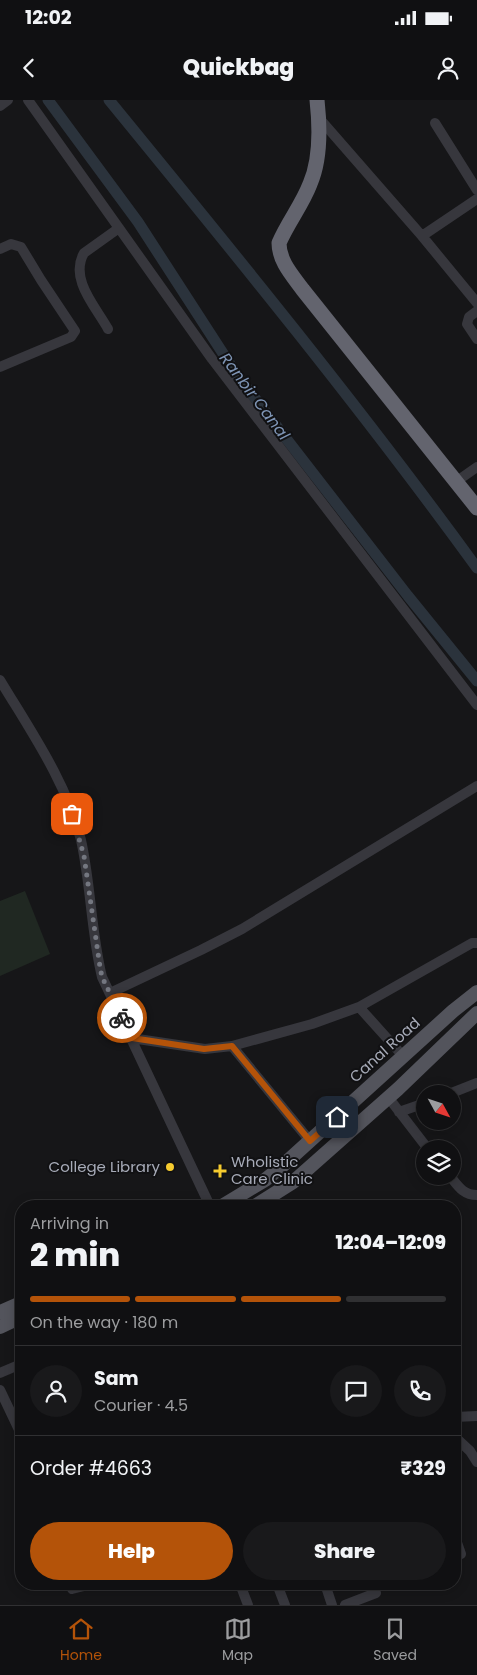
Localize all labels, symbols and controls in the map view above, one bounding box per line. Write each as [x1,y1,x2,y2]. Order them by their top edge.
text: 12:02 [25,4,72,31]
text: Quickbag [183,52,294,83]
icon: back [15,54,43,82]
icon: person [434,54,462,82]
water label: Ranbir Canal [214,348,295,445]
pin [51,793,93,835]
icon: bag [58,800,86,828]
courier [97,993,147,1043]
icon: bike [108,1004,136,1032]
street label: Canal Road [345,1012,424,1087]
north arrow [416,1085,461,1130]
map controls [416,1085,461,1185]
pin [316,1096,358,1138]
icon: home [323,1103,351,1131]
button: layers [416,1140,461,1185]
place label: Wholistic Care Clinic [231,1151,313,1189]
place label: College Library [49,1156,161,1177]
marker: College Library [164,1161,176,1173]
marker: Wholistic Care Clinic [213,1164,227,1178]
text: Arriving in [30,1212,109,1235]
text: 12:04–12:09 [335,1229,446,1256]
text: 2 min [30,1232,120,1277]
text: On the way · 180 m [30,1311,178,1334]
button: person [30,1365,82,1417]
text: Sam [94,1365,139,1392]
button: chat [330,1365,382,1417]
button: phone [394,1365,446,1417]
text: Courier · 4.5 [94,1394,188,1417]
text: Order #4663 [30,1455,152,1482]
text: ₹329 [401,1455,446,1482]
button: Help [30,1522,233,1580]
button: Share [243,1522,446,1580]
tab: Home [60,1615,102,1666]
tab: Map [222,1615,253,1666]
tab: Saved [373,1615,417,1666]

